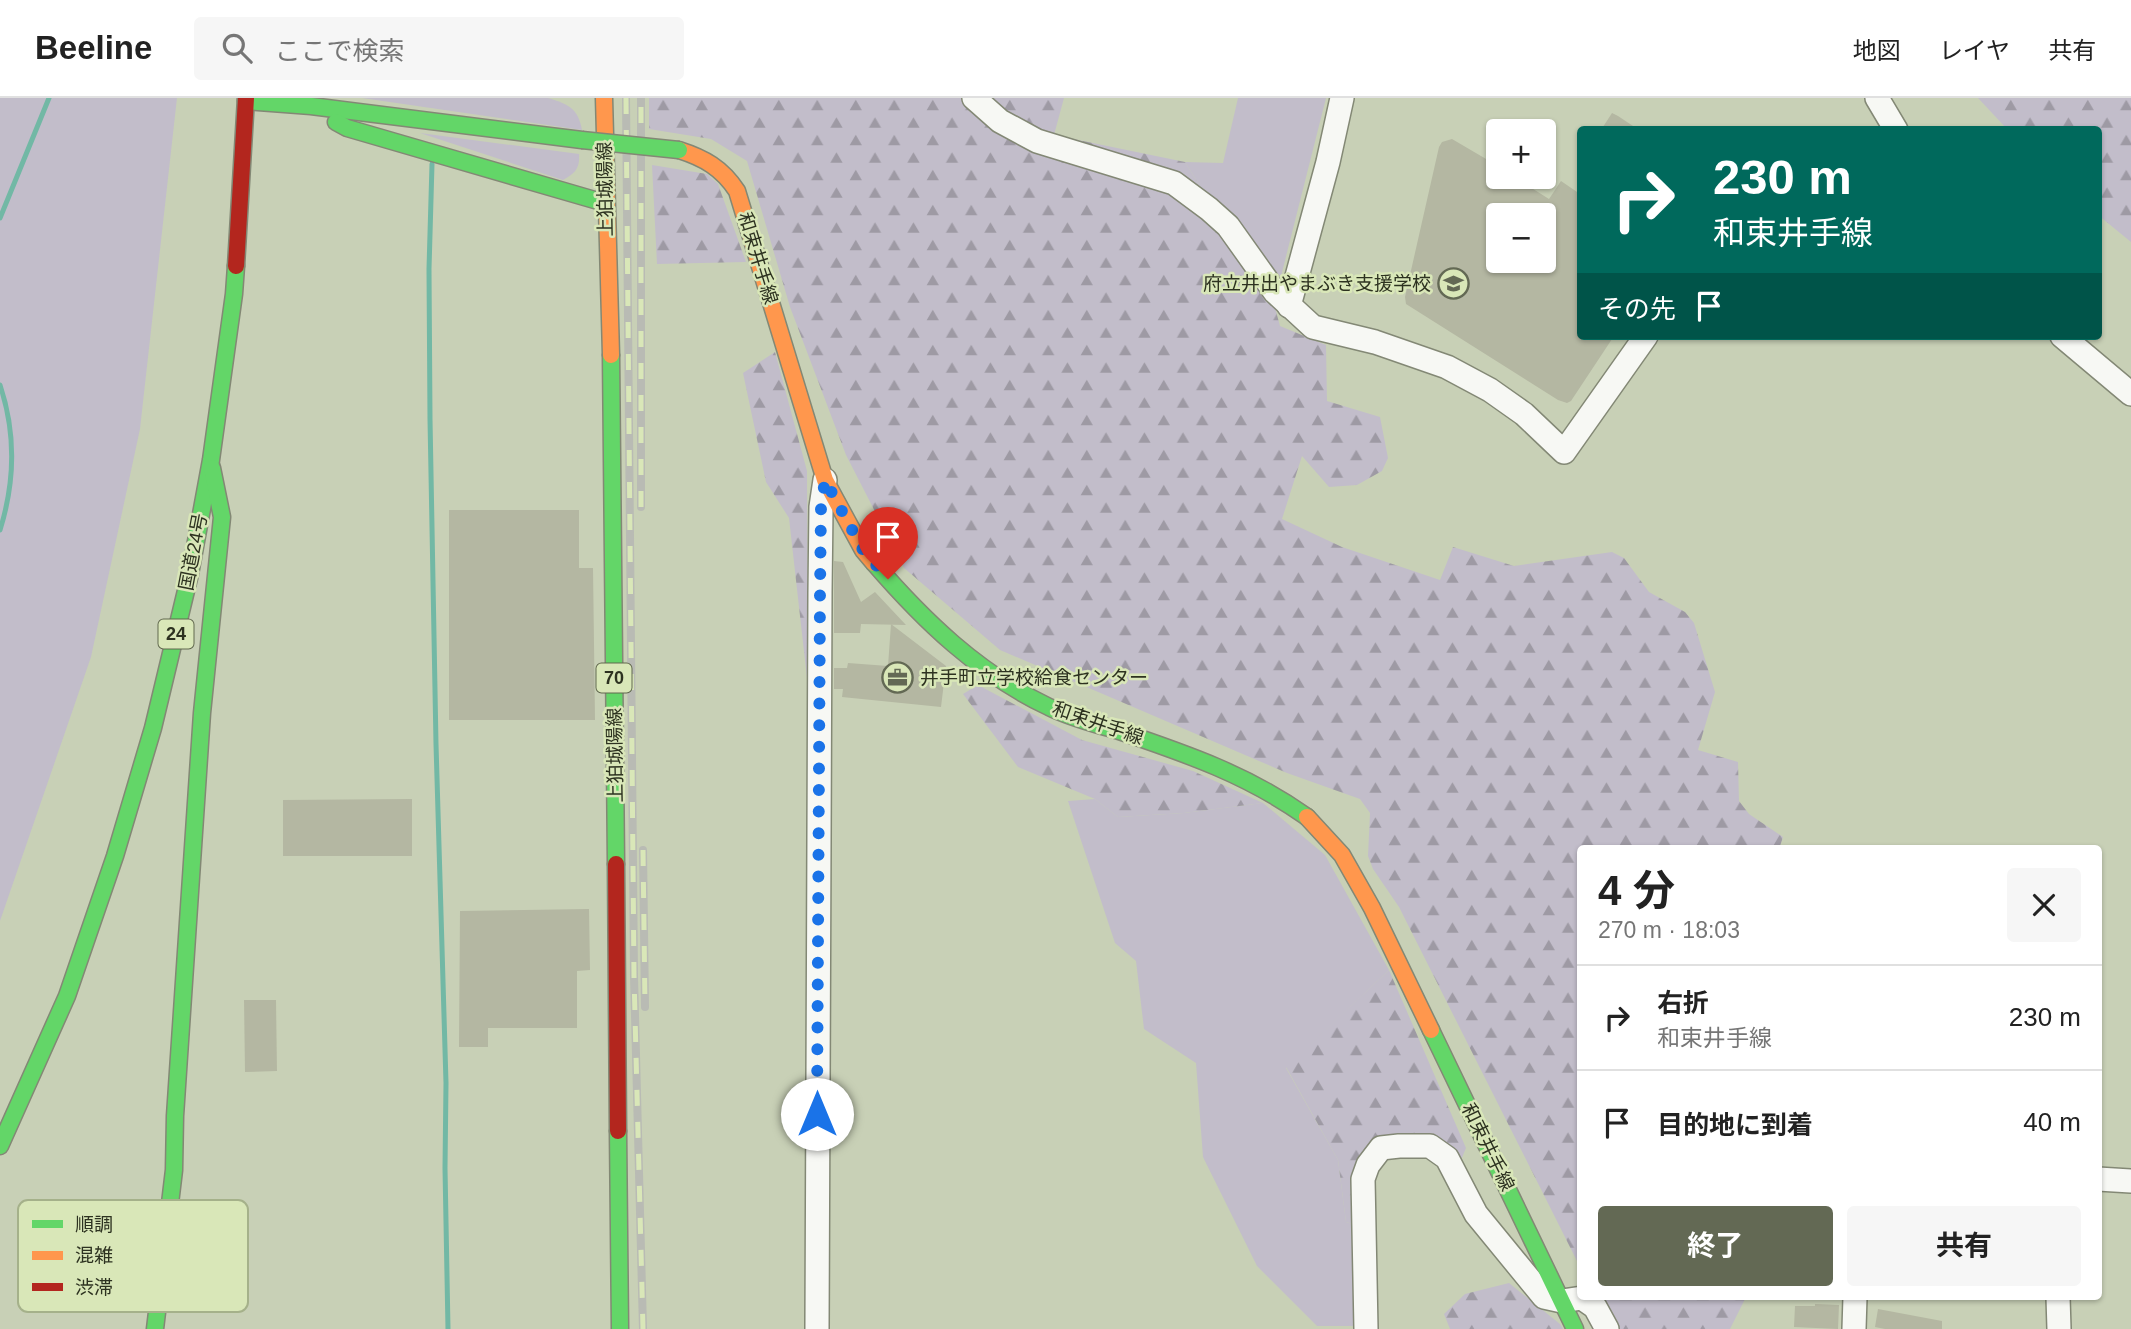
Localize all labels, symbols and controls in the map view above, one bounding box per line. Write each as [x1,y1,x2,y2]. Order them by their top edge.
search box [194,17,684,80]
text: Beeline [35,29,152,66]
icon: search [218,29,256,67]
text: ここで検索 [274,36,404,66]
text: 地図 [1853,37,1901,64]
text: レイヤ [1939,37,2010,64]
text: 共有 [2048,37,2096,64]
map controls [1486,119,1556,273]
button: + [1486,119,1556,189]
street label: 上狛城陽線 [594,141,616,237]
text: 230 m [1713,150,1852,204]
icon: right [1598,154,1689,245]
button: − [1486,203,1556,273]
street label: 和束井手線 [734,209,782,307]
text: 和束井手線 [1713,215,1873,251]
school or university icon: 府立井出やまぶき支援学校 [1437,266,1471,300]
place label: 府立井出やまぶき支援学校 [1203,273,1431,294]
icon: arrive [1690,287,1728,325]
text: その先 [1598,294,1676,324]
pin [858,507,918,579]
street label: 国道24号 [175,512,211,592]
icon: arrive [869,518,907,556]
road number: 24 [158,620,194,648]
office icon: 井手町立学校給食センター [880,660,914,694]
road number: 70 [596,664,632,692]
place label: 井手町立学校給食センター [920,667,1148,688]
street label: 和束井手線 [1050,698,1146,748]
street label: 上狛城陽線 [604,707,626,803]
text: 4 分 [1598,867,1675,914]
button: close [2007,868,2081,942]
text: 270 m · 18:03 [1598,917,1740,943]
text: 右折 [1657,988,1709,1018]
icon: right [1598,999,1636,1037]
text: 230 m [2009,1002,2081,1032]
text: 和束井手線 [1657,1025,1772,1051]
position arrow [780,1077,854,1151]
street label: 和束井手線 [1458,1100,1518,1194]
icon: arrive [1598,1104,1636,1142]
text: 40 m [2023,1107,2081,1137]
text: 目的地に到着 [1657,1110,1813,1140]
legend [18,1200,248,1312]
button: 終了 [1598,1206,1833,1286]
button: 共有 [1847,1206,2081,1286]
text: 順調 [75,1214,113,1235]
text: 混雑 [75,1245,113,1266]
text: 渋滞 [75,1277,113,1298]

